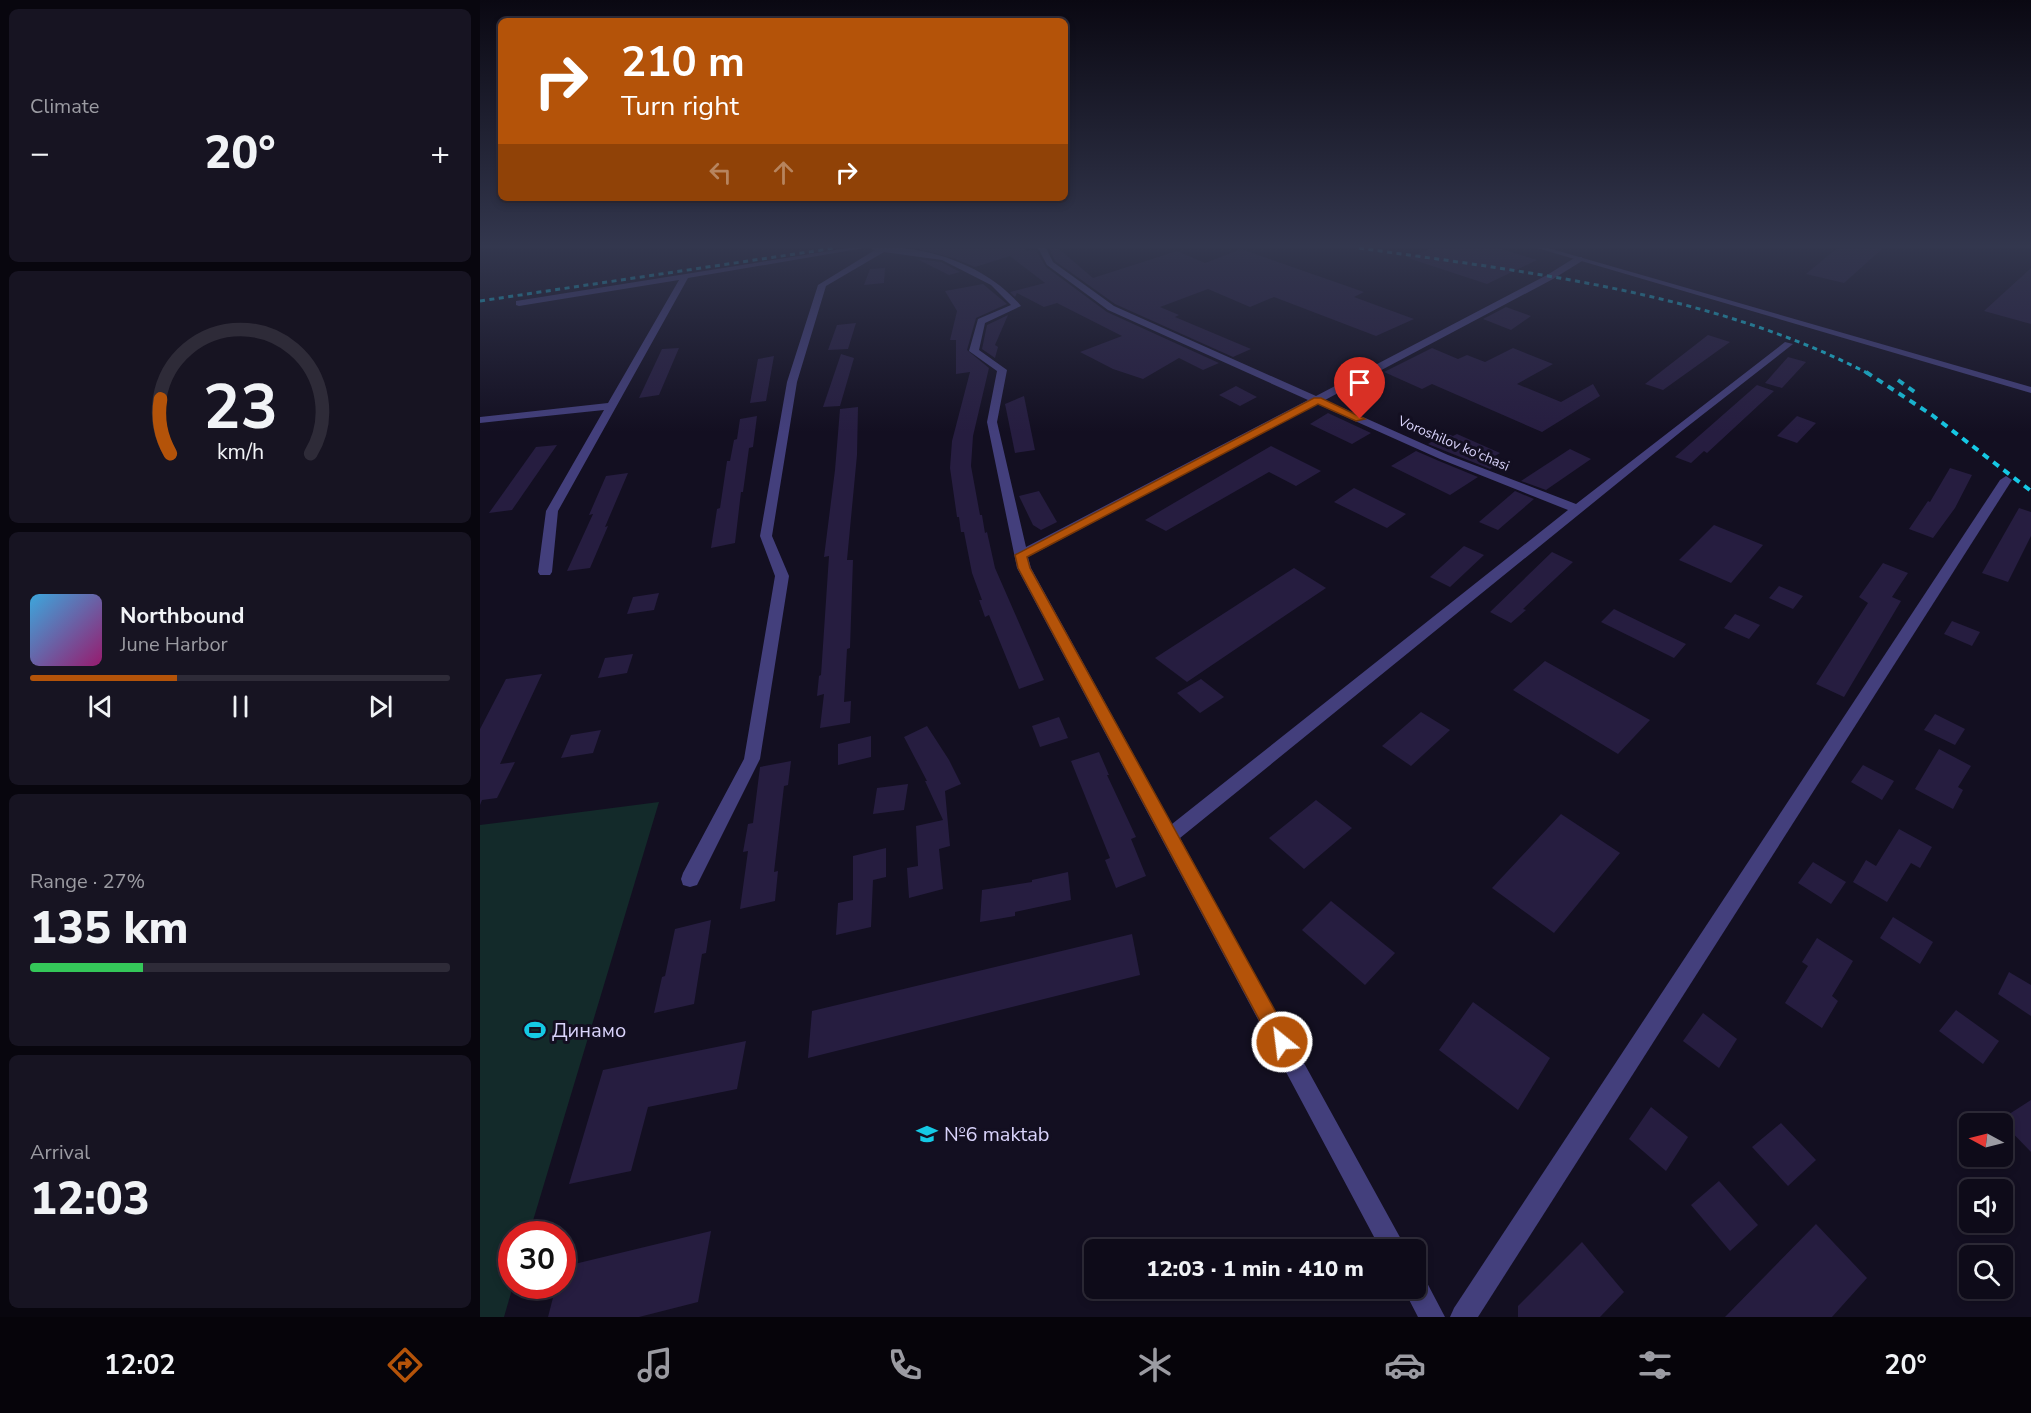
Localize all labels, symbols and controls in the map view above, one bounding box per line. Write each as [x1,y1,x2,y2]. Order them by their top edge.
text: 210 m [621,34,745,91]
icon: right [522,42,600,120]
text: Turn right [621,88,739,125]
text: Climate [30,93,99,120]
text: 20° [204,123,276,184]
text: − [30,131,50,176]
text: + [430,131,450,176]
icon: left [704,156,737,189]
icon: ahead [767,156,800,189]
icon: right [830,156,863,189]
pin [1334,357,1385,419]
text: 23 [203,365,277,450]
icon: arrive [1343,366,1376,399]
street label: Voroshilov ko'chasi [1394,411,1512,476]
text: km/h [216,437,264,467]
text: Northbound [120,601,244,631]
text: June Harbor [120,631,228,658]
icon: previous [84,690,117,723]
icon: pause [224,690,257,723]
icon: next [364,690,397,723]
text: Range · 27% [30,868,145,895]
text: 135 km [30,898,189,959]
position arrow [1250,1010,1314,1074]
place label: Динамо [552,1017,626,1044]
sports icon: Динамо [523,1018,547,1042]
north arrow [1959,1113,2013,1167]
map controls [1959,1113,2013,1299]
place label: №6 maktab [944,1121,1049,1148]
school or university icon: №6 maktab [915,1122,939,1146]
text: Arrival [30,1139,90,1166]
text: 12:03 [30,1169,150,1230]
button: sound [1959,1179,2013,1233]
speed limit sign: 30 [498,1221,576,1299]
button: search [1959,1245,2013,1299]
text: 12:03 · 1 min · 410 m [1146,1254,1364,1284]
icon: directions [384,1344,426,1386]
icon: music [634,1344,676,1386]
icon: phone [884,1344,926,1386]
icon: climate [1134,1344,1176,1386]
icon: car [1384,1344,1426,1386]
icon: filters [1634,1344,1676,1386]
text: 12:02 [104,1347,176,1384]
text: 20° [1884,1347,1927,1384]

